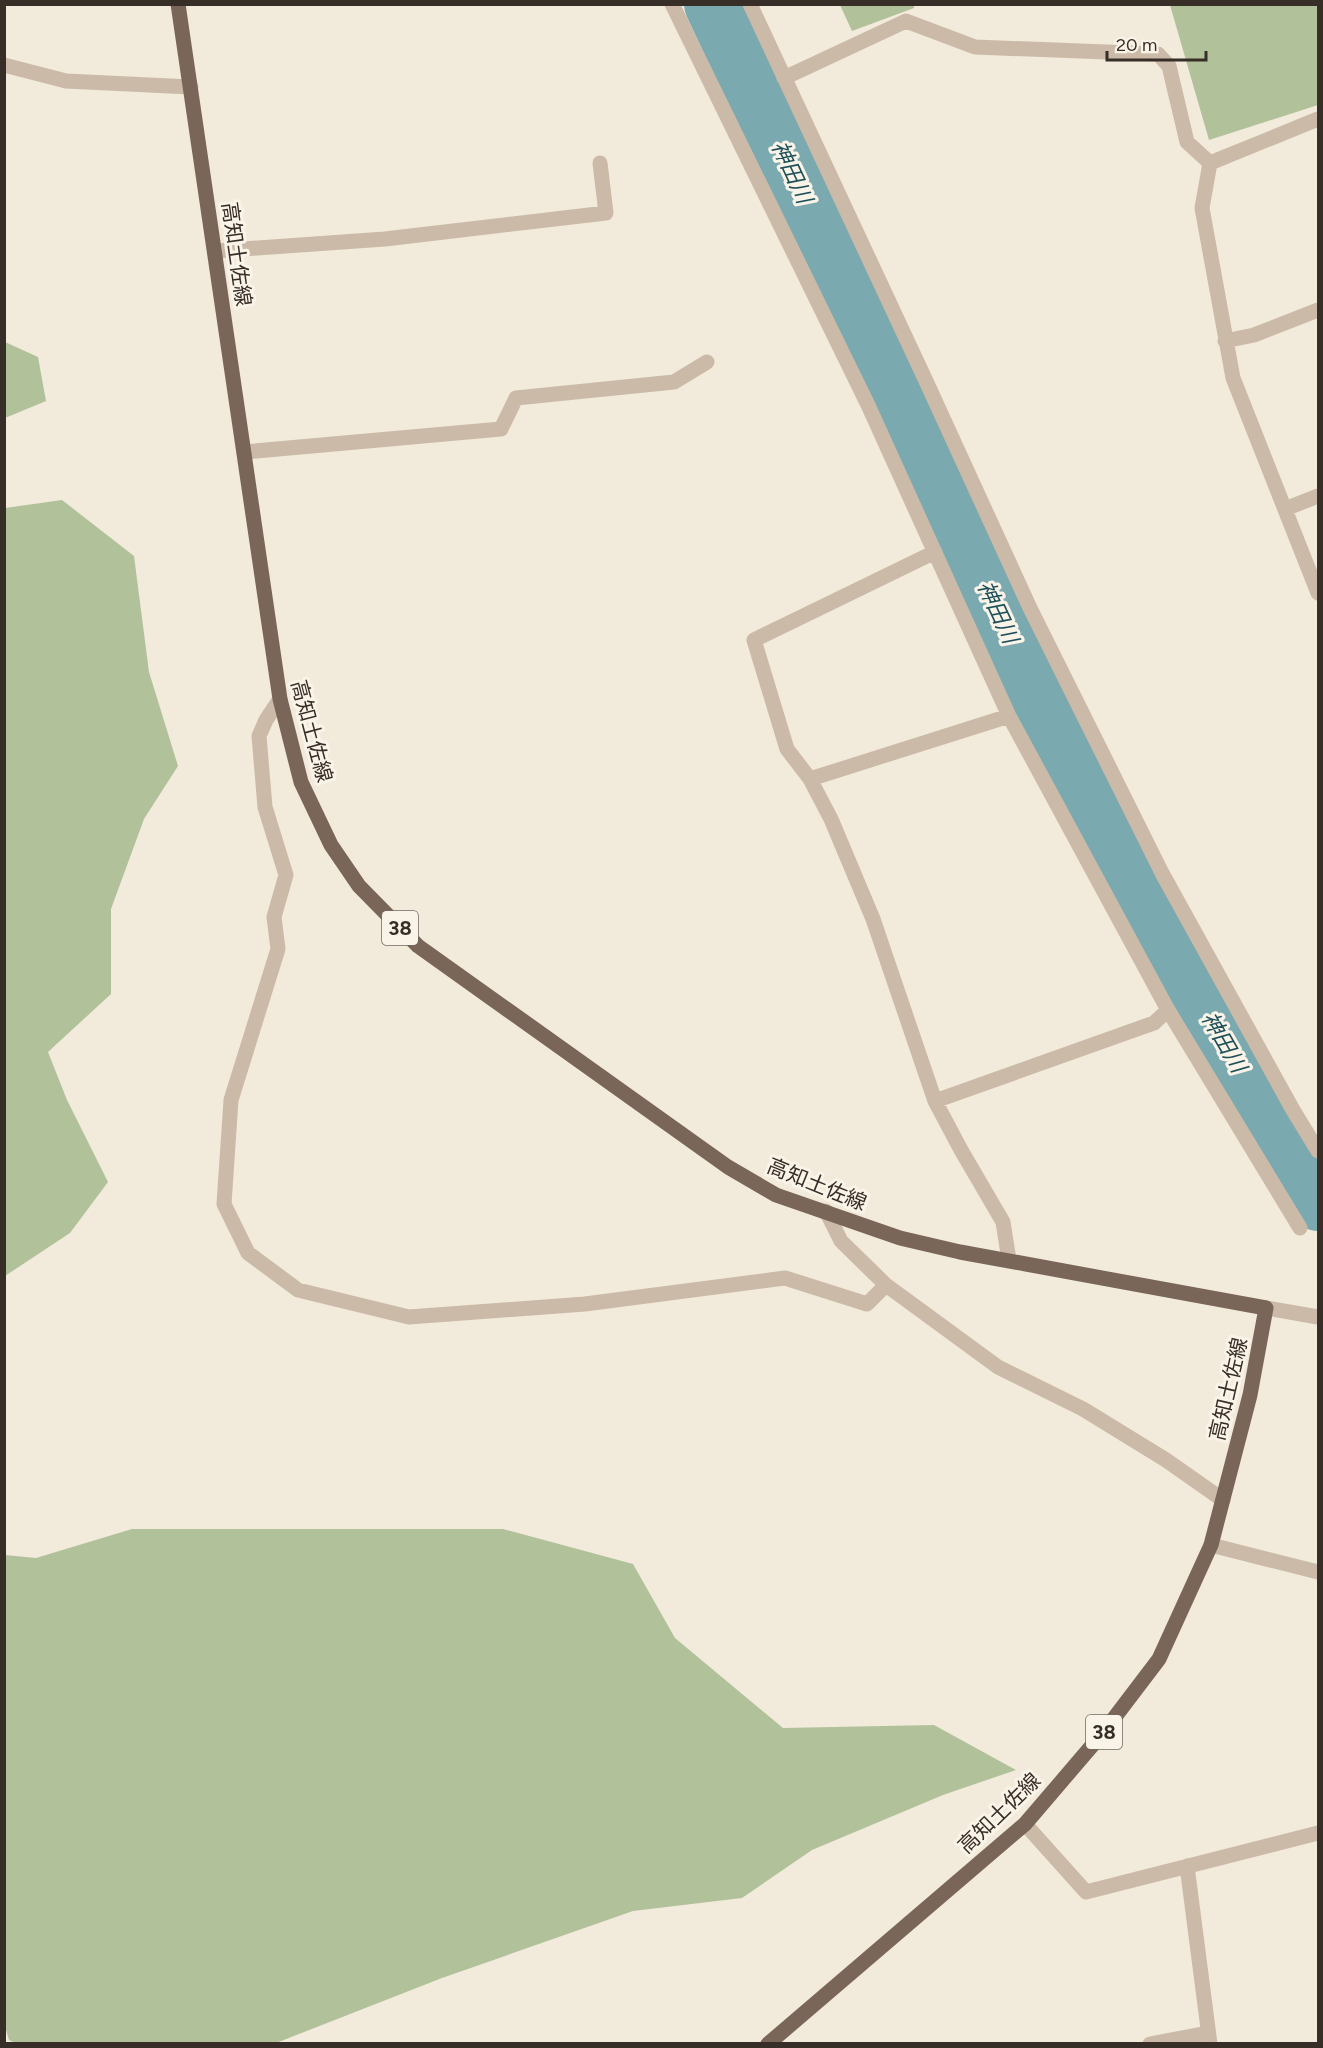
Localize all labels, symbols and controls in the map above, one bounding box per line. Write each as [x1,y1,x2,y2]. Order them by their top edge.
scale bar [1107,24,1206,62]
text: 20 m [1116,34,1157,56]
water label: 神田川 [766,136,819,209]
street label: 高知土佐線 [217,200,257,308]
water label: 神田川 [972,576,1025,649]
street label: 高知土佐線 [286,677,338,785]
road number: 38 [382,911,418,945]
water label: 神田川 [1196,1007,1253,1079]
street label: 高知土佐線 [764,1153,870,1215]
street label: 高知土佐線 [1204,1335,1252,1443]
road number: 38 [1086,1715,1122,1749]
street label: 高知土佐線 [953,1768,1045,1858]

